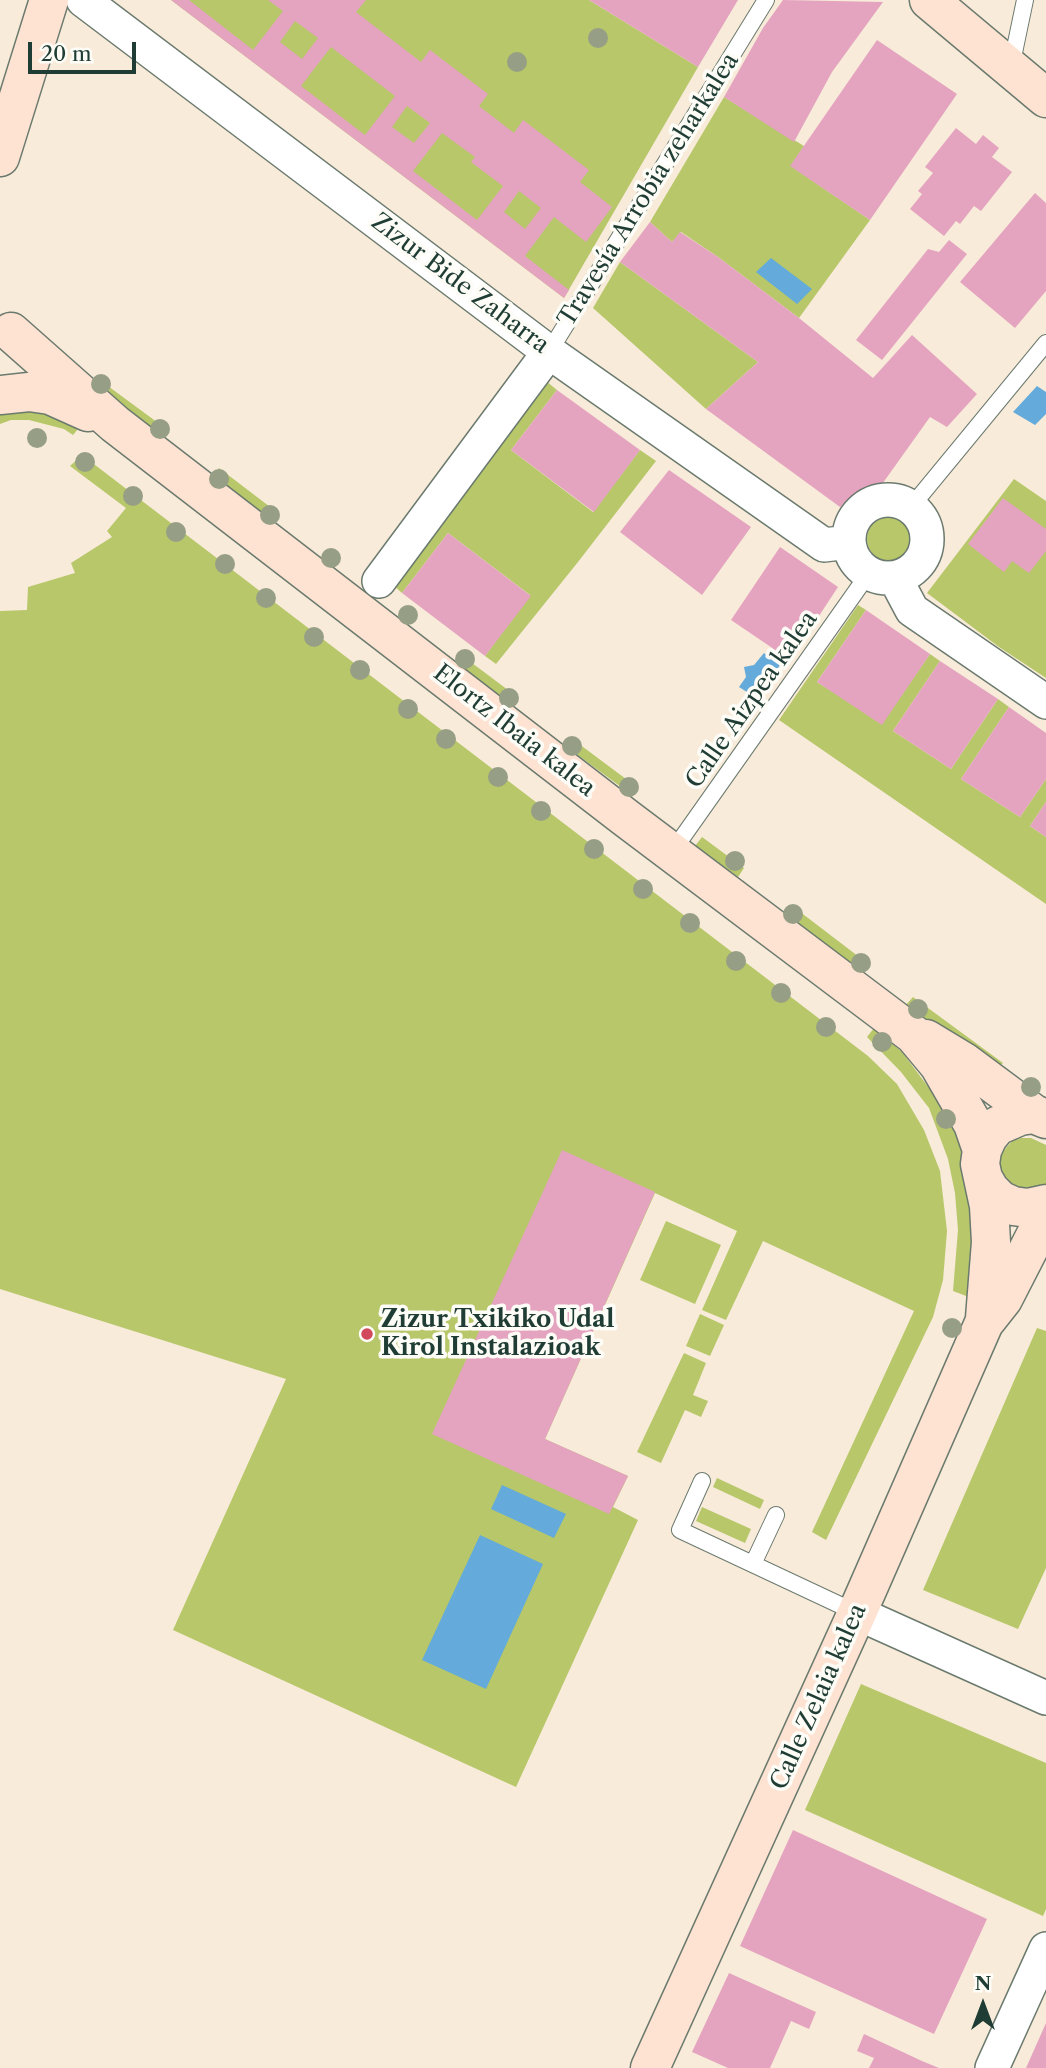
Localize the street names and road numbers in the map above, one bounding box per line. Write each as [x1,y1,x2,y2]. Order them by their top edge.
street label: Travesía Arrobia zeharkalea [553,48,745,332]
street label: Zizur Bide Zaharra [365,208,555,360]
street label: Calle Aizpea kalea [680,606,824,794]
street label: Elortz Ibaia kalea [427,659,601,803]
street label: Calle Zelaia kalea [765,1600,873,1794]

